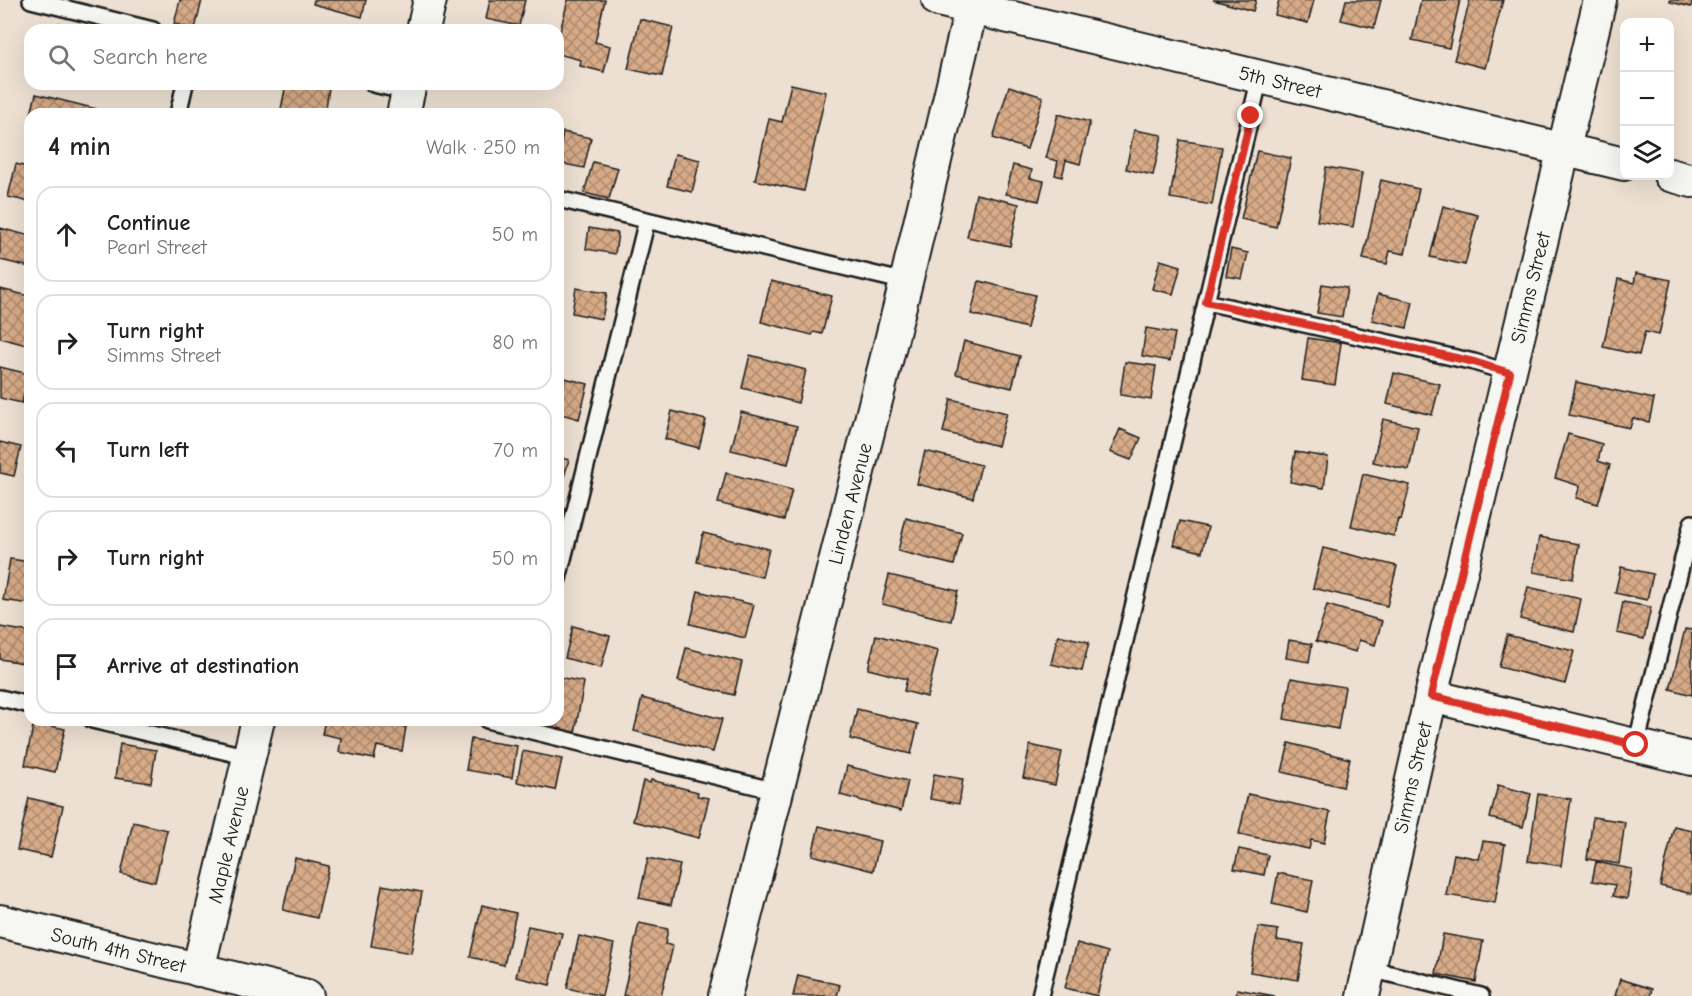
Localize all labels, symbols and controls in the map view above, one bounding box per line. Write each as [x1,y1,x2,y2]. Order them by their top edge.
map controls [1620,18,1674,180]
button: + [1620,18,1674,72]
search box [24,24,564,90]
icon: search [45,41,78,74]
text: Search here [93,44,208,70]
street label: 5th Street [1237,61,1325,104]
button: − [1620,72,1674,126]
route end [1237,102,1263,128]
button: layers [1620,126,1674,180]
text: 4 min [48,132,111,162]
text: Walk · 250 m [426,136,540,159]
text: Continue [107,210,190,236]
icon: ahead [50,218,83,251]
text: 50 m [492,223,538,246]
street label: Simms Street [1506,228,1556,346]
text: Pearl Street [107,236,207,259]
text: Turn right [107,318,204,344]
icon: right [50,326,83,359]
text: 80 m [492,331,538,354]
text: Simms Street [107,344,221,367]
icon: left [50,434,83,467]
text: Turn left [107,437,189,463]
text: 70 m [493,439,538,462]
street label: Linden Avenue [824,440,877,567]
icon: right [50,542,83,575]
text: Turn right [107,545,204,571]
text: 50 m [492,547,538,570]
icon: arrive [50,650,83,683]
text: Arrive at destination [107,653,299,679]
street label: Simms Street [1389,718,1437,836]
route start [1622,731,1648,757]
street label: Maple Avenue [203,784,254,906]
street label: South 4th Street [49,923,189,978]

